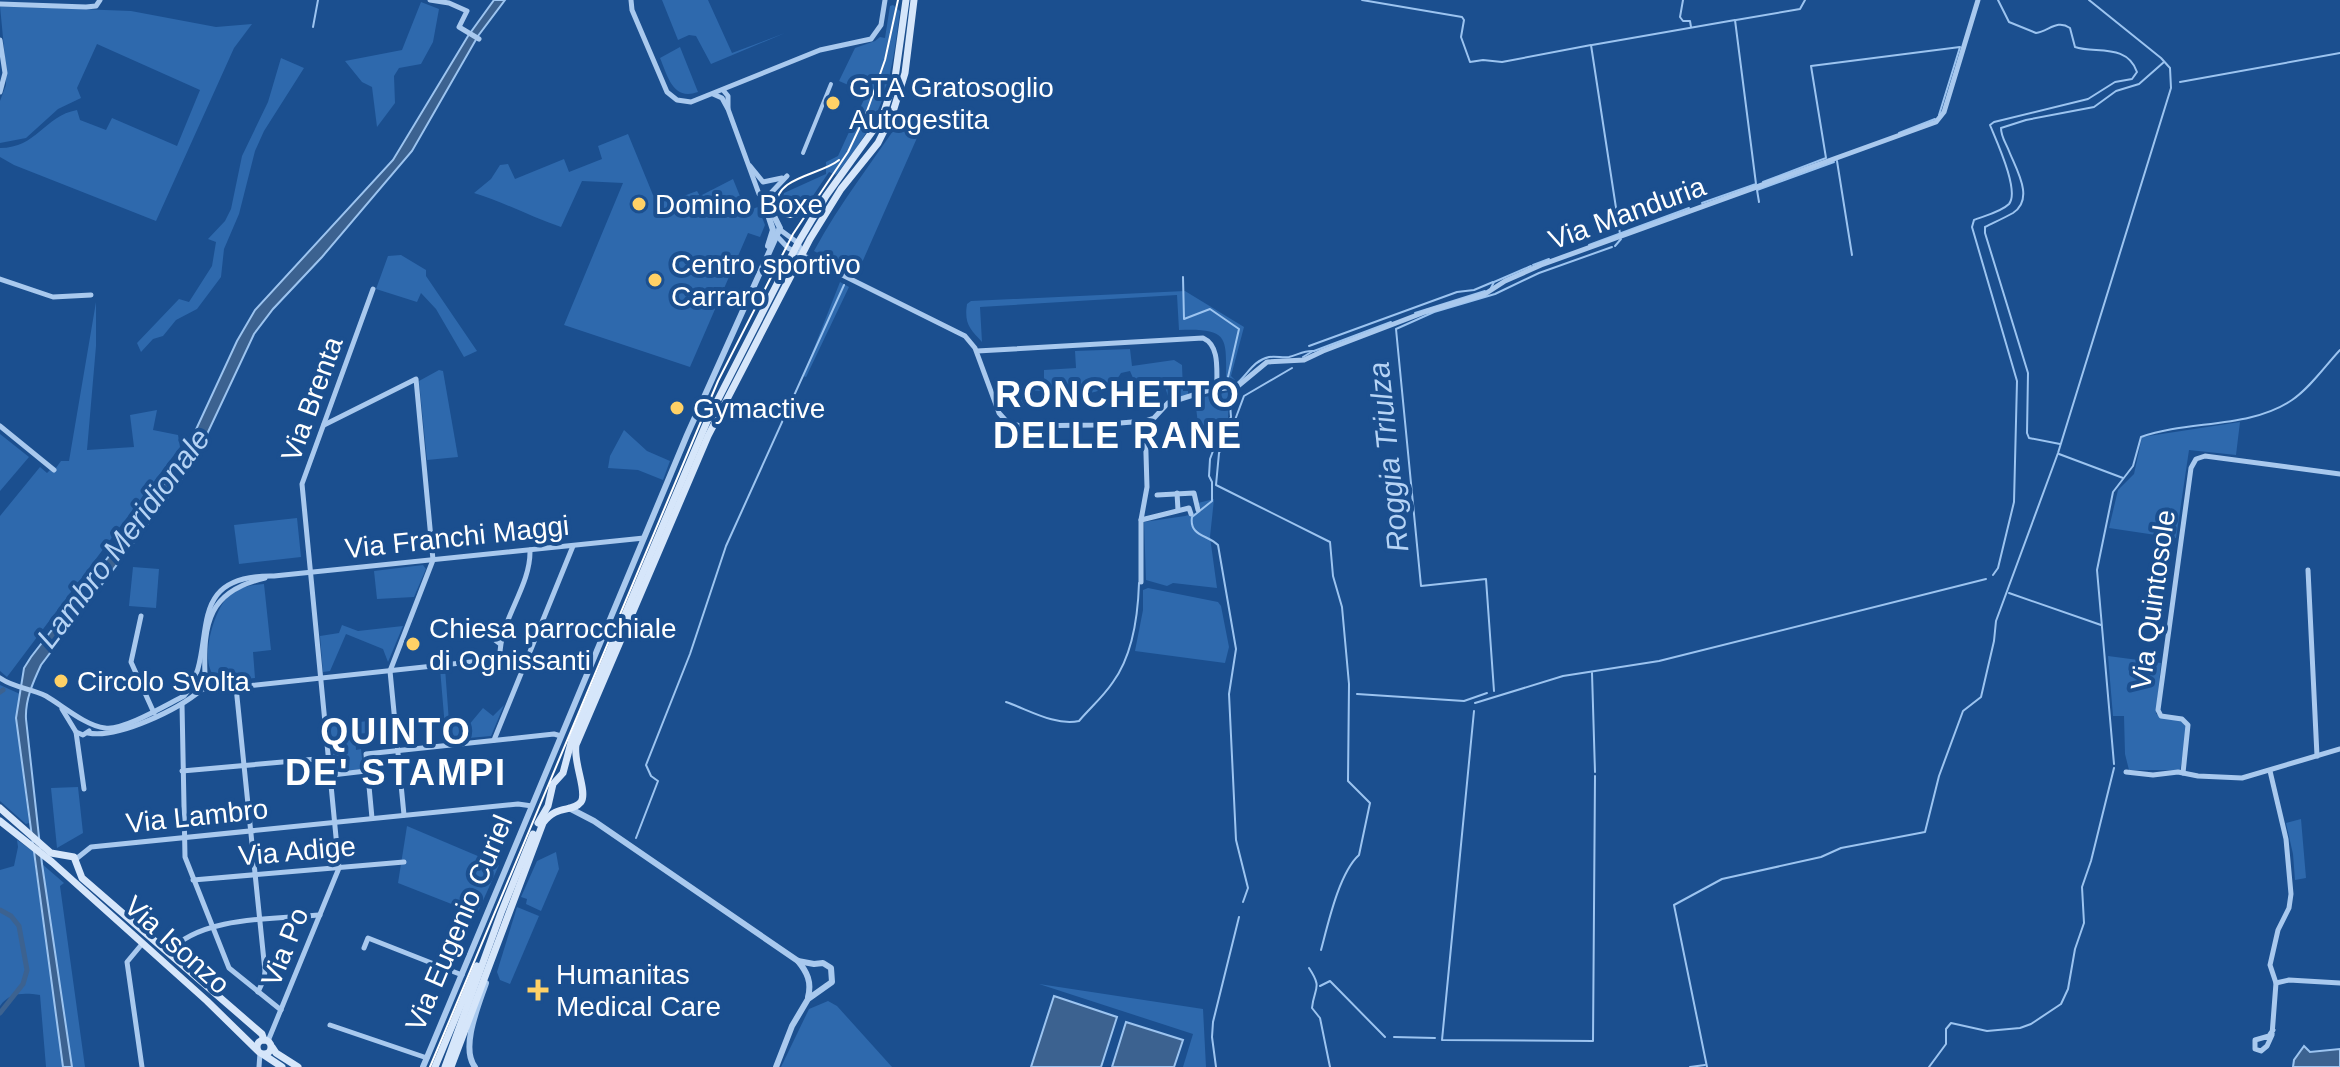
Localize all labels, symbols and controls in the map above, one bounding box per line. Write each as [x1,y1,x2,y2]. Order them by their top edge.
place label: GTA Gratosoglio Autogestita [849,72,1054,135]
marker: GTA Gratosoglio Autogestita [824,94,842,112]
street label: Via Manduria [1544,170,1710,256]
place label: Domino Boxe [655,189,823,220]
marker: Domino Boxe [630,195,648,213]
place label: Centro sportivo Carraro [671,249,861,312]
marker: Centro sportivo Carraro [646,271,664,289]
street label: Via Brenta [275,332,349,465]
water label: Roggia Triulza [1362,360,1414,554]
district label: RONCHETTO DELLE RANE [993,374,1243,456]
place label: Gymactive [693,393,825,424]
marker: Gymactive [668,399,686,417]
water label: Lambro Meridionale [30,422,216,654]
street label: Via Quintosole [2125,508,2181,692]
street label: Via Franchi Maggi [343,510,571,564]
place label: Chiesa parrocchiale di Ognissanti [429,613,676,676]
marker: Chiesa parrocchiale di Ognissanti [404,635,422,653]
place label: Circolo Svolta [77,666,250,697]
marker: Circolo Svolta [52,672,70,690]
district label: QUINTO DE' STAMPI [285,711,507,793]
street label: Via Lambro [124,793,270,839]
street label: Via Eugenio Curiel [400,810,518,1036]
street label: Via Adige [237,830,357,872]
street label: Via Isonzo [118,890,236,1000]
street label: Via Po [255,903,315,991]
place label: Humanitas Medical Care [556,959,721,1022]
marker: Humanitas Medical Care [527,979,549,1001]

